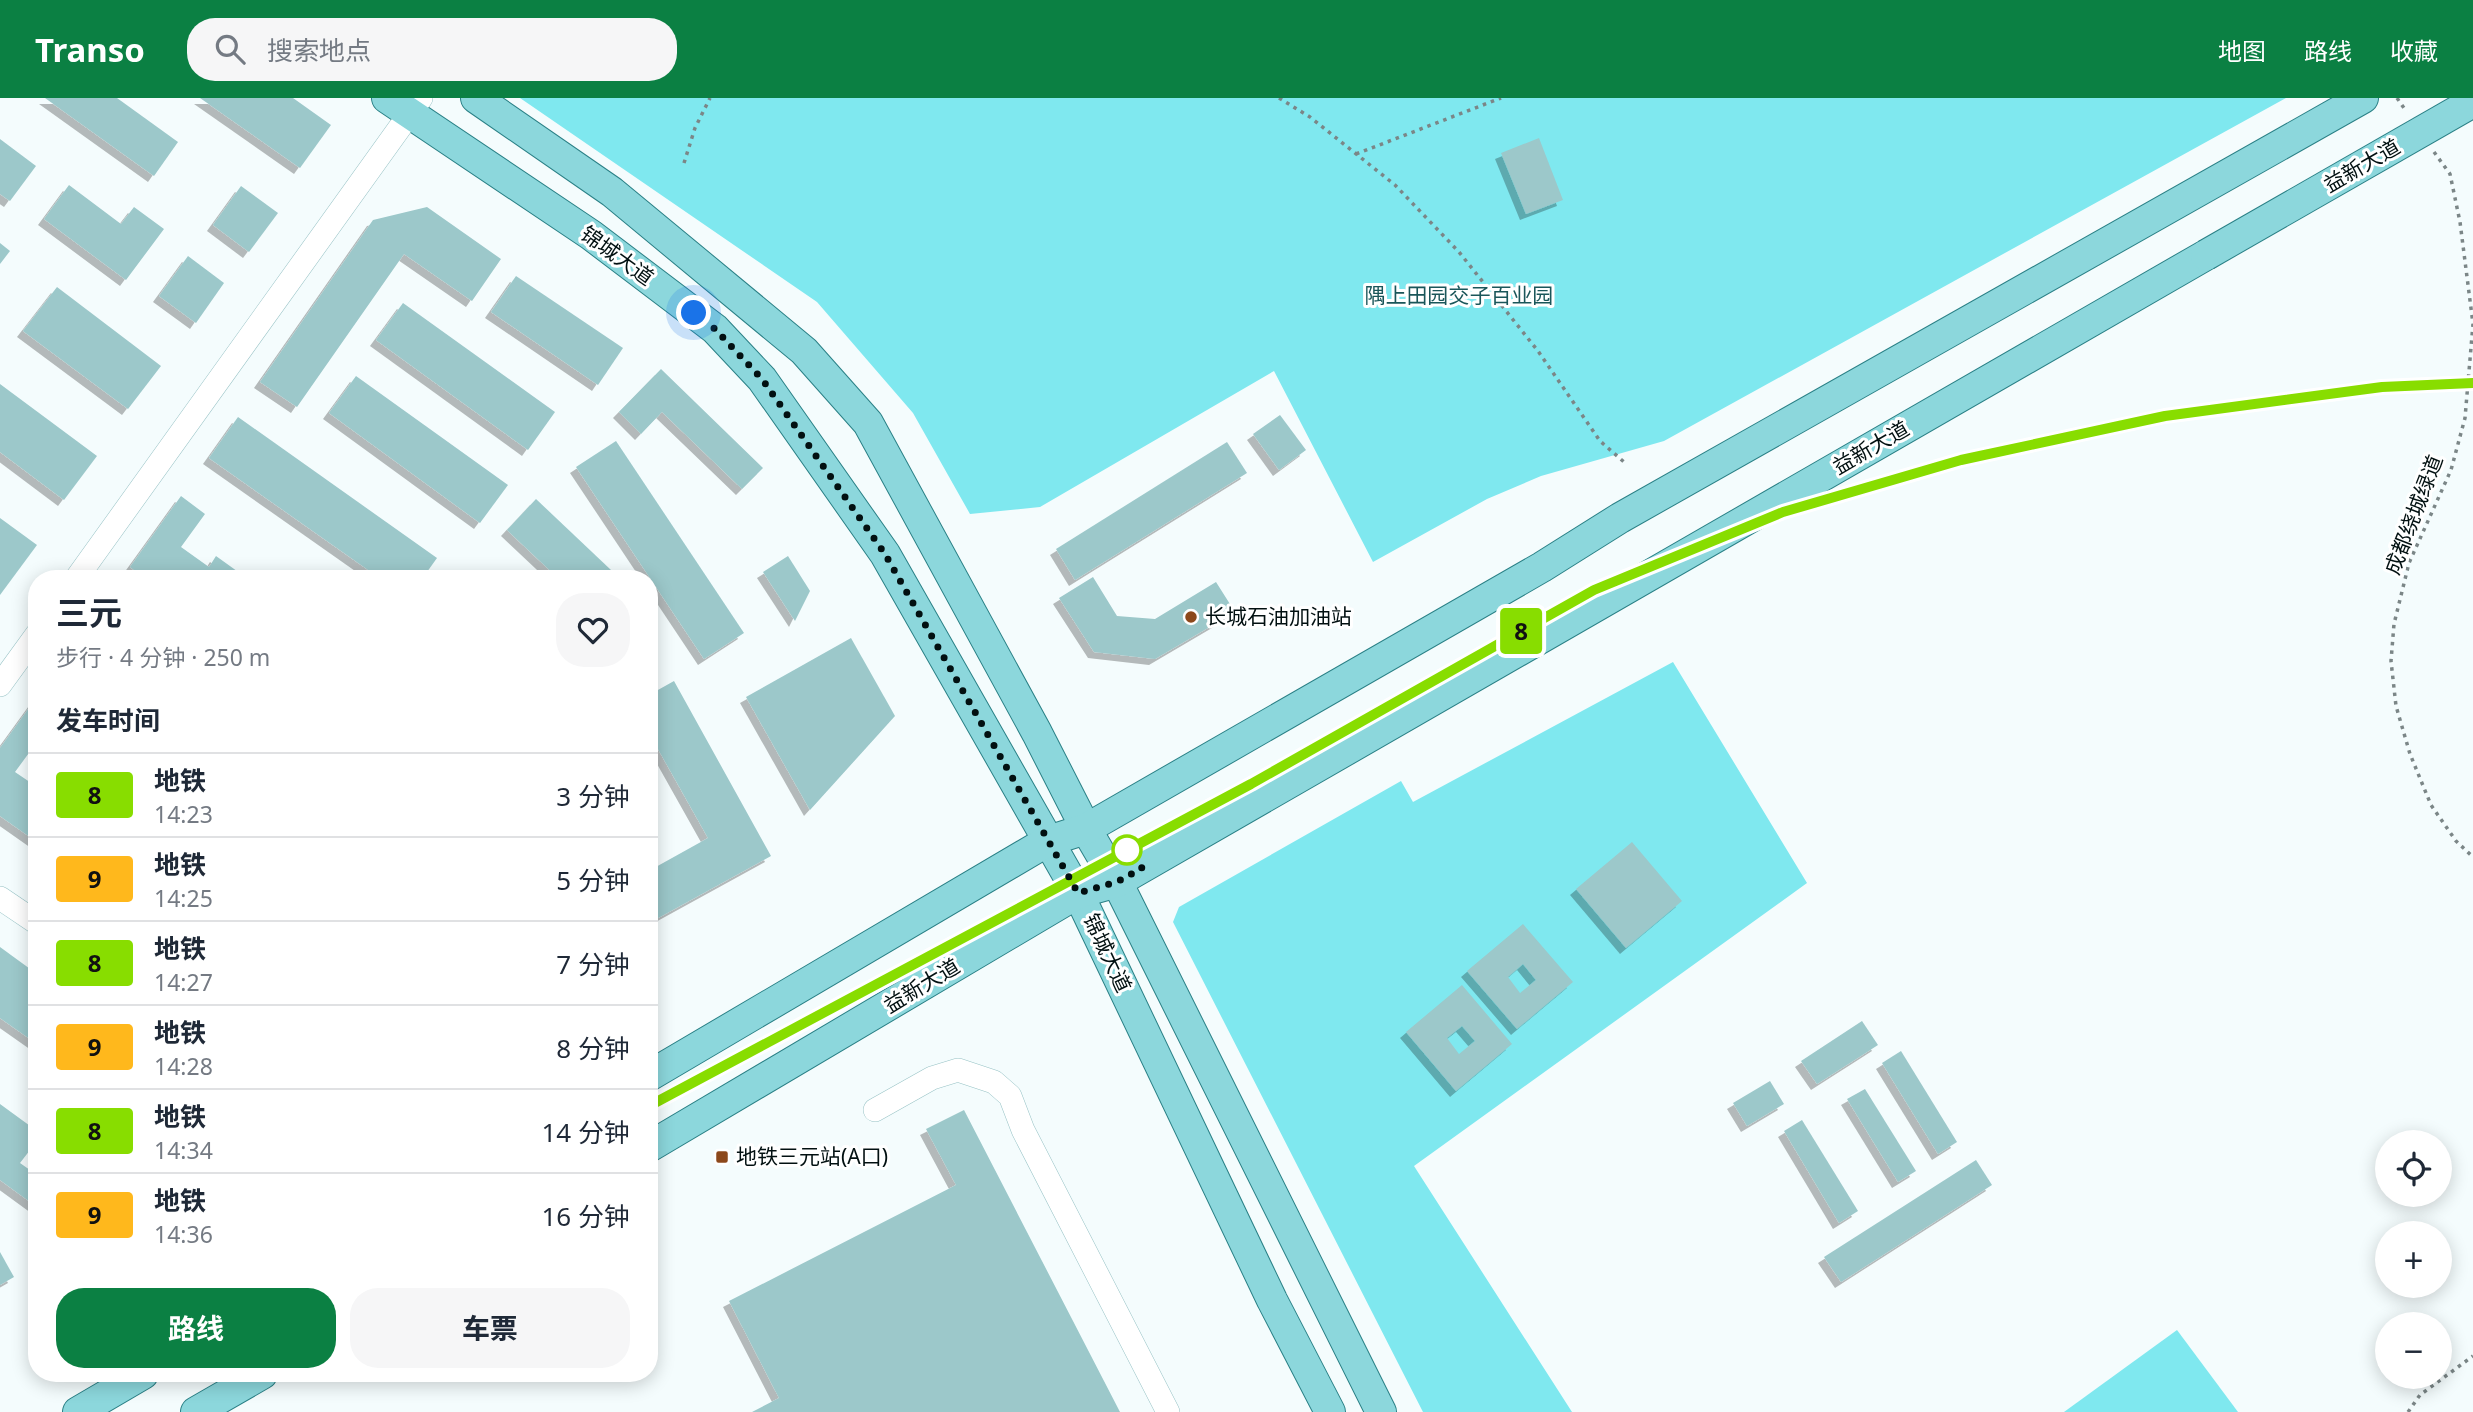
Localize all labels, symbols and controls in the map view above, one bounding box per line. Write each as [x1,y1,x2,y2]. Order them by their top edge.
search box [187,18,677,81]
text: Transo [35,27,145,72]
icon: search [211,30,249,68]
text: 搜索地点 [267,32,371,68]
text: 地图 [2218,34,2266,67]
text: 路线 [2304,34,2352,67]
text: 收藏 [2390,34,2438,67]
street label: 益新大道 [2318,132,2405,198]
street label: 锦城大道 [575,219,660,291]
park label: 隅上田园交子百业园 [1365,281,1554,309]
your location [676,295,711,330]
street label: 益新大道 [1827,414,1914,480]
street label: 成都绕城绿道 [2377,451,2449,578]
text: 三元 [56,590,122,635]
button: heart [556,593,630,667]
place label: 长城石油加油站 [1205,602,1352,630]
line badge: 8 [1498,608,1544,654]
marker: 长城石油加油站 [1183,609,1199,625]
text: 8 [1514,614,1528,647]
text: 步行 · 4 分钟 · 250 m [56,641,270,673]
text: 发车时间 [56,702,160,738]
text: 地铁 [154,762,206,798]
text: 8 [88,778,101,811]
text: 3 分钟 [556,778,630,814]
text: 14:23 [154,798,213,830]
unlabelled marker [1112,835,1142,865]
text: 地铁 [154,846,206,882]
text: 9 [88,862,101,895]
text: 5 分钟 [556,862,630,898]
text: 14:25 [154,882,213,914]
street label: 锦城大道 [1077,909,1138,997]
text: 地铁 [154,930,206,966]
text: 8 [88,946,101,979]
text: 7 分钟 [556,946,630,982]
street label: 益新大道 [878,952,965,1019]
text: 14:27 [154,966,213,998]
text: 地铁 [154,1014,206,1050]
text: 9 [88,1030,101,1063]
text: 8 分钟 [556,1030,630,1066]
text: 14:28 [154,1050,213,1082]
text: 地铁 [154,1098,206,1134]
text: 8 [88,1114,101,1147]
text: 14 分钟 [541,1114,630,1150]
map controls [2375,1130,2452,1389]
button: locate [2375,1130,2452,1207]
text: 14:34 [154,1134,213,1166]
place label: 地铁三元站(A口) [736,1142,888,1170]
marker: 地铁三元站(A口) [714,1149,730,1165]
text: 地铁 [154,1182,206,1218]
text: 9 [88,1198,101,1231]
text: 16 分钟 [541,1198,630,1234]
text: 14:36 [154,1218,213,1250]
button: + [2375,1221,2452,1298]
button: 路线 [56,1288,336,1368]
button: 车票 [350,1288,630,1368]
button: − [2375,1312,2452,1389]

